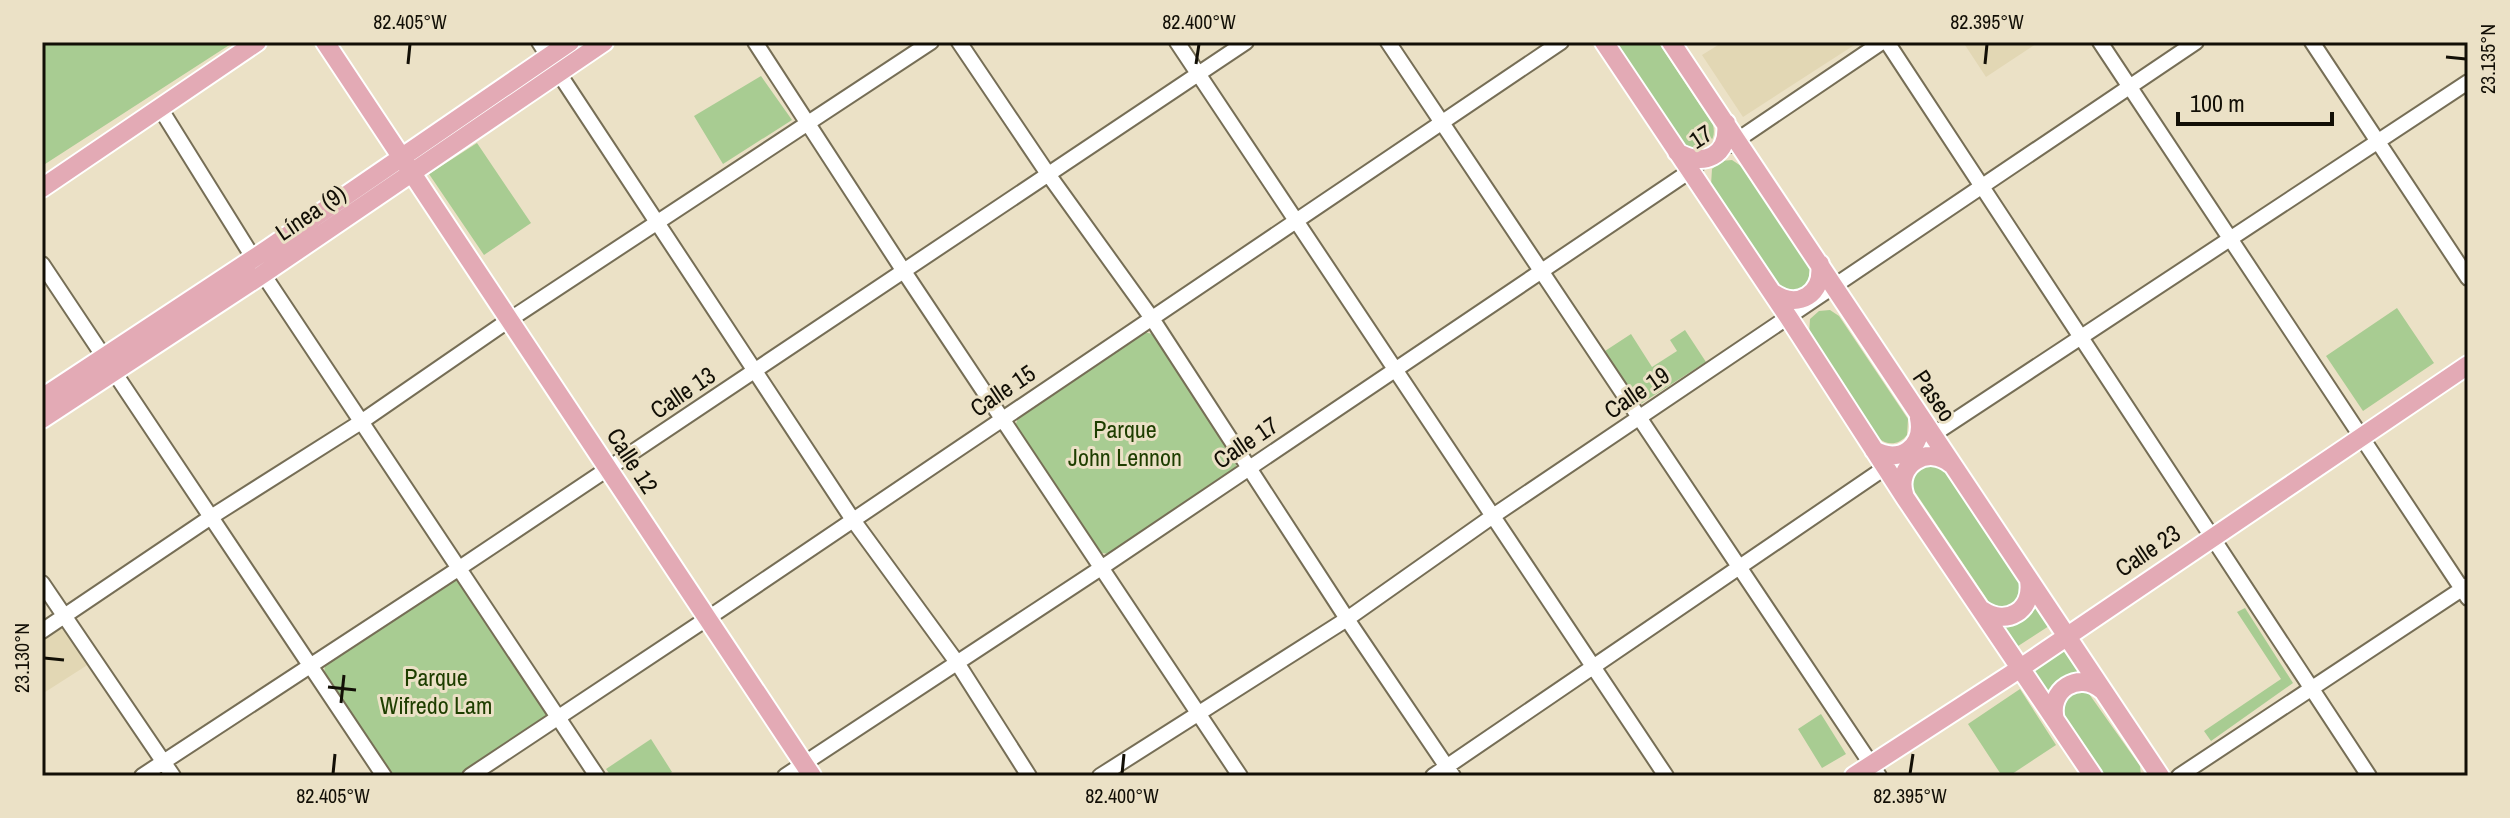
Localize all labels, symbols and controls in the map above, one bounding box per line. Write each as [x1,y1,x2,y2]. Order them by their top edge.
text: 82.405°W [373,8,447,35]
text: 82.400°W [1162,8,1236,35]
text: 82.395°W [1950,8,2024,35]
text: 23.135°N [2474,24,2501,94]
scale bar [2178,76,2332,126]
text: 100 m [2190,87,2245,119]
street label: 17 [1683,117,1718,156]
street label: Línea (9) [269,177,352,247]
street label: Calle 15 [964,357,1041,424]
street label: Calle 13 [644,359,721,426]
street label: Calle 19 [1598,359,1675,426]
street label: Paseo [1906,363,1964,428]
street label: Calle 17 [1207,409,1284,476]
park label: Parque John Lennon [1068,413,1182,473]
street label: Calle 12 [600,421,666,499]
street label: Calle 23 [2109,517,2186,584]
text: 23.130°N [8,623,35,693]
park label: Parque Wifredo Lam [380,661,492,721]
text: 82.405°W [296,782,370,809]
text: 82.400°W [1085,782,1159,809]
text: 82.395°W [1873,782,1947,809]

